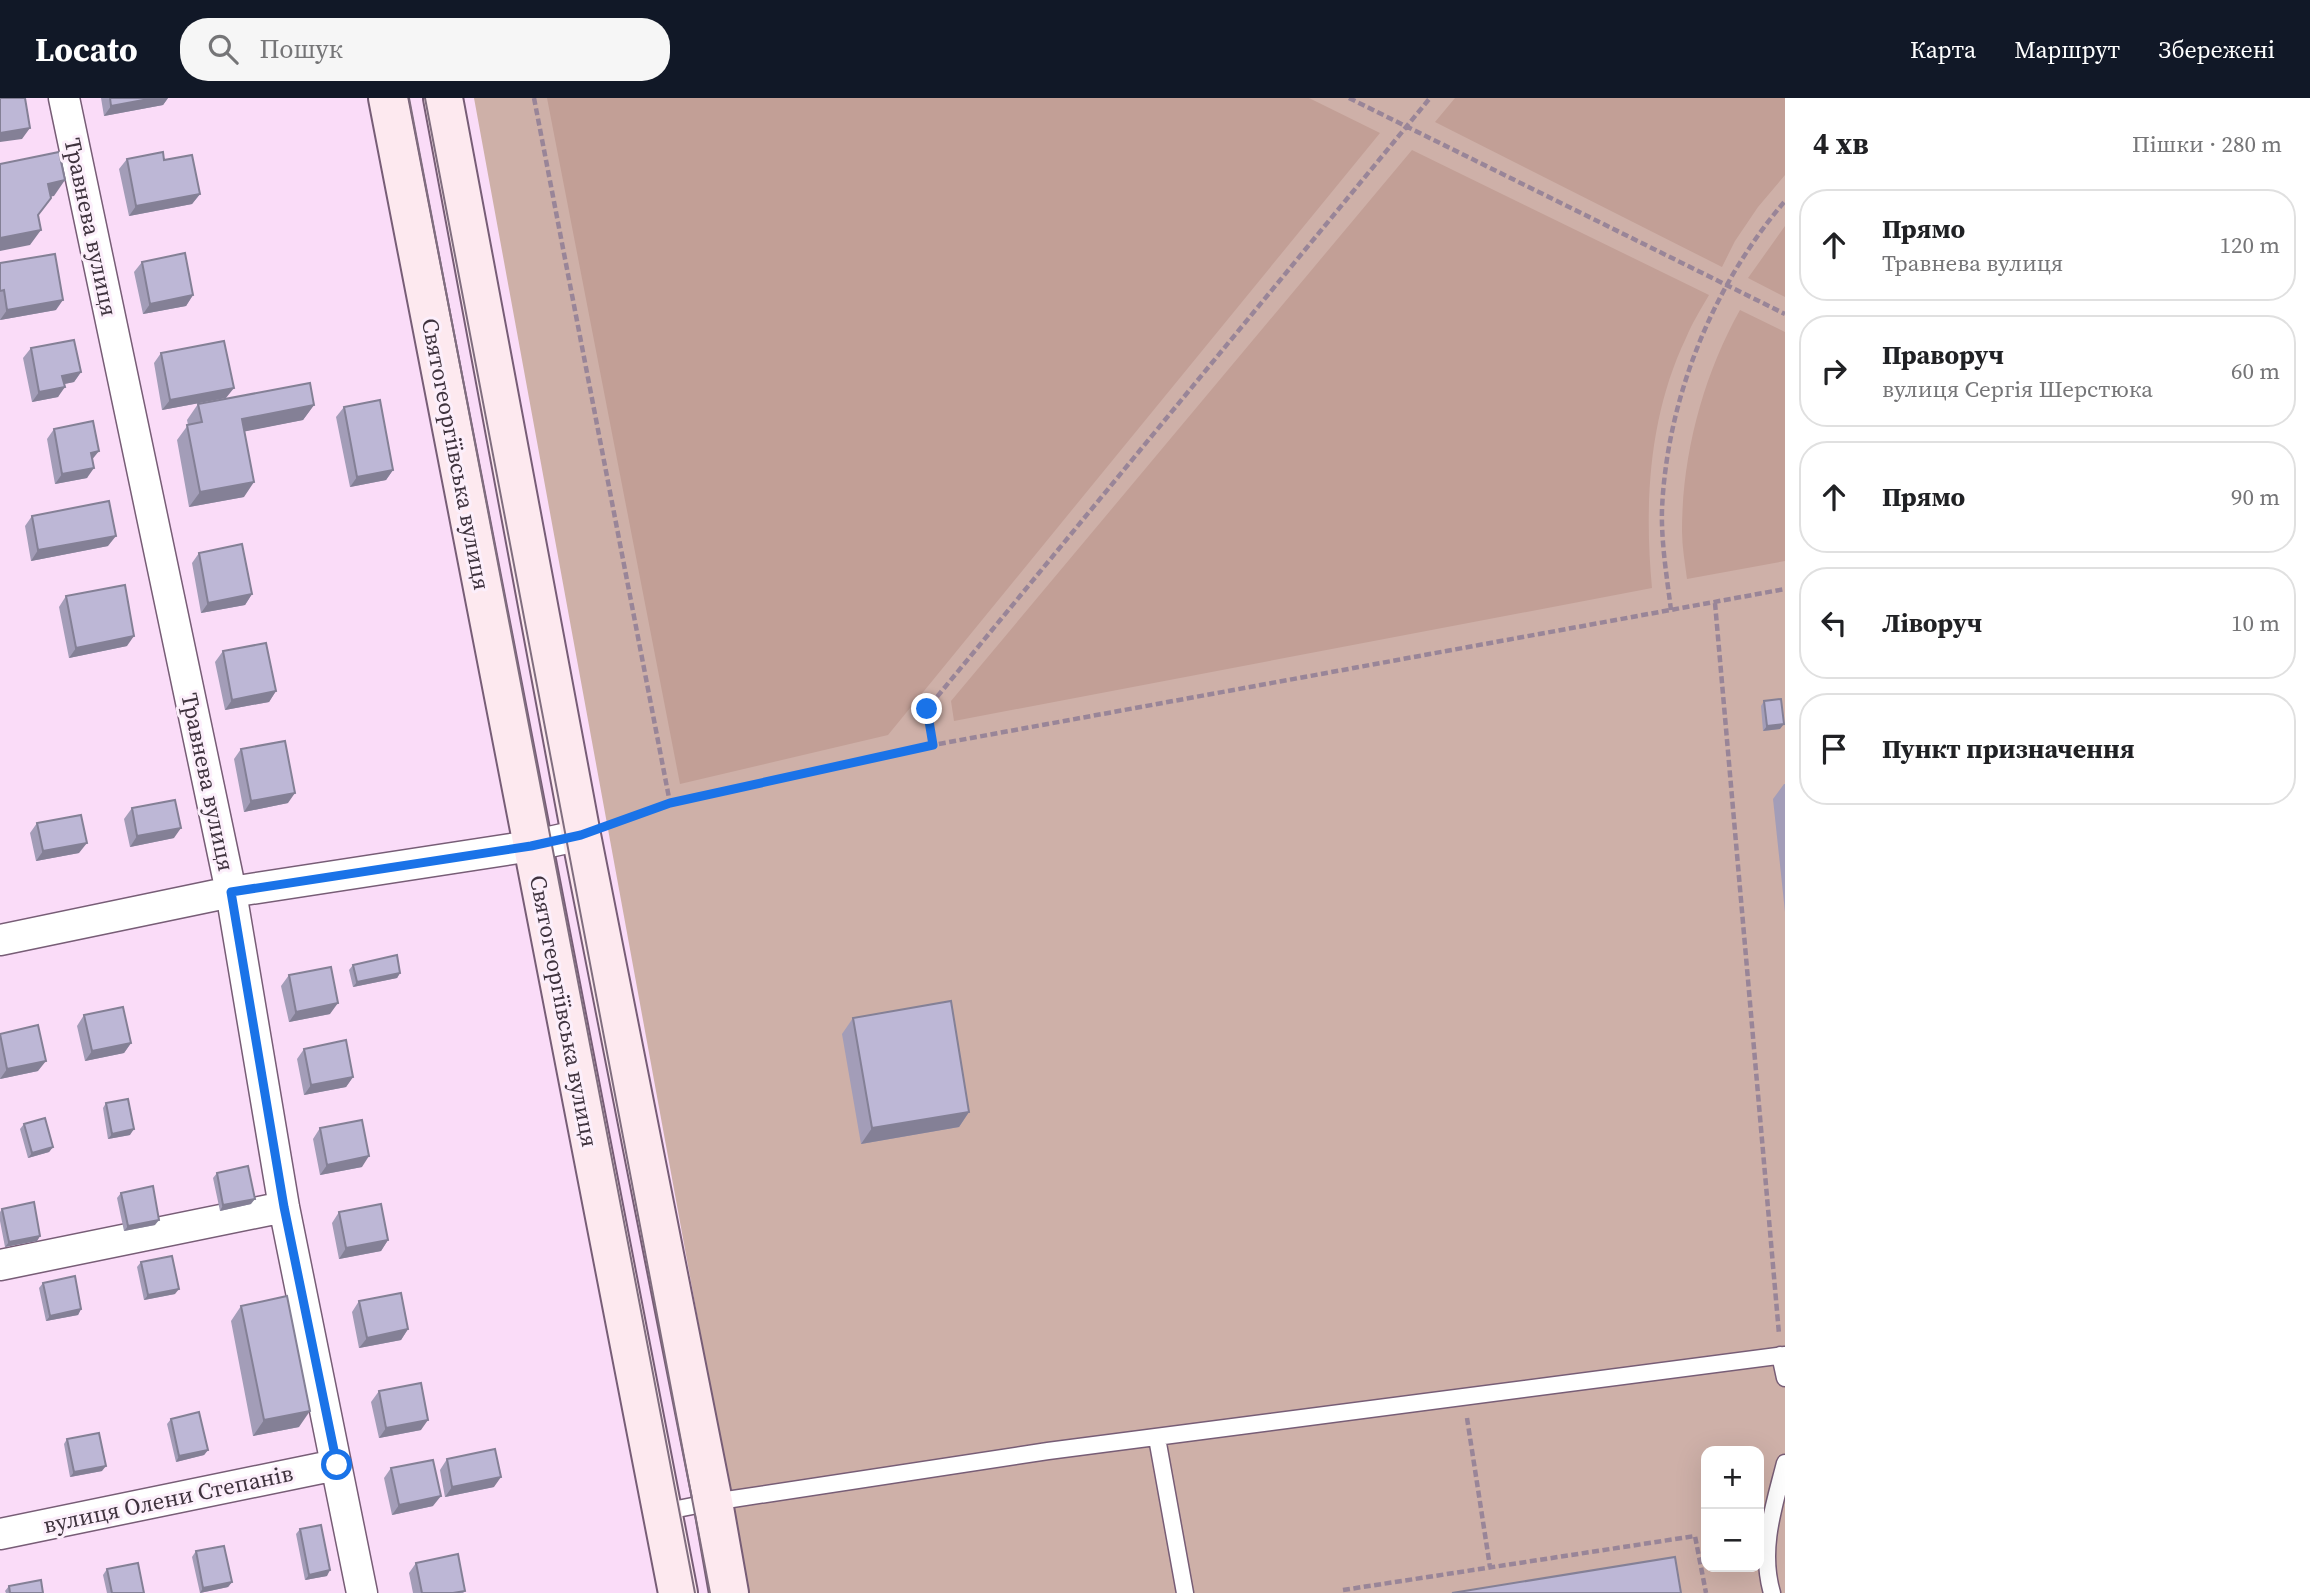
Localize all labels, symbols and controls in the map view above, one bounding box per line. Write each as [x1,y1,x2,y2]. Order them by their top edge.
search box [180,18,670,81]
text: Locato [35,27,138,72]
icon: search [204,30,242,68]
text: Пошук [260,31,343,67]
text: Карта [1910,33,1976,66]
text: Маршрут [2014,33,2120,66]
text: Збережені [2158,33,2275,66]
text: 4 хв [1813,123,1869,164]
text: Пішки · 280 m [2132,128,2282,160]
street label: Травнева вулиця [56,135,126,319]
text: Прямо [1882,211,1965,247]
icon: ahead [1815,226,1853,264]
text: 120 m [2219,229,2280,261]
text: Травнева вулиця [1882,247,2063,279]
street label: Святогеоргіївська вулиця [414,315,498,593]
text: Праворуч [1882,337,2004,373]
icon: right [1815,352,1853,390]
text: 60 m [2231,355,2280,387]
text: вулиця Сергія Шерстюка [1882,373,2153,405]
icon: ahead [1815,478,1853,516]
text: Прямо [1882,479,1965,515]
text: 90 m [2231,481,2280,513]
icon: left [1815,604,1853,642]
text: Ліворуч [1882,605,1982,641]
text: 10 m [2231,607,2280,639]
street label: Травнева вулиця [173,690,243,874]
route end [911,693,942,724]
icon: arrive [1815,730,1853,768]
text: Пункт призначення [1882,731,2135,767]
street label: Святогеоргіївська вулиця [522,872,606,1150]
map controls [1701,1446,1764,1572]
button: + [1701,1446,1764,1509]
route start [321,1449,352,1480]
street label: вулиця Олени Степанів [40,1457,296,1541]
button: − [1701,1509,1764,1572]

